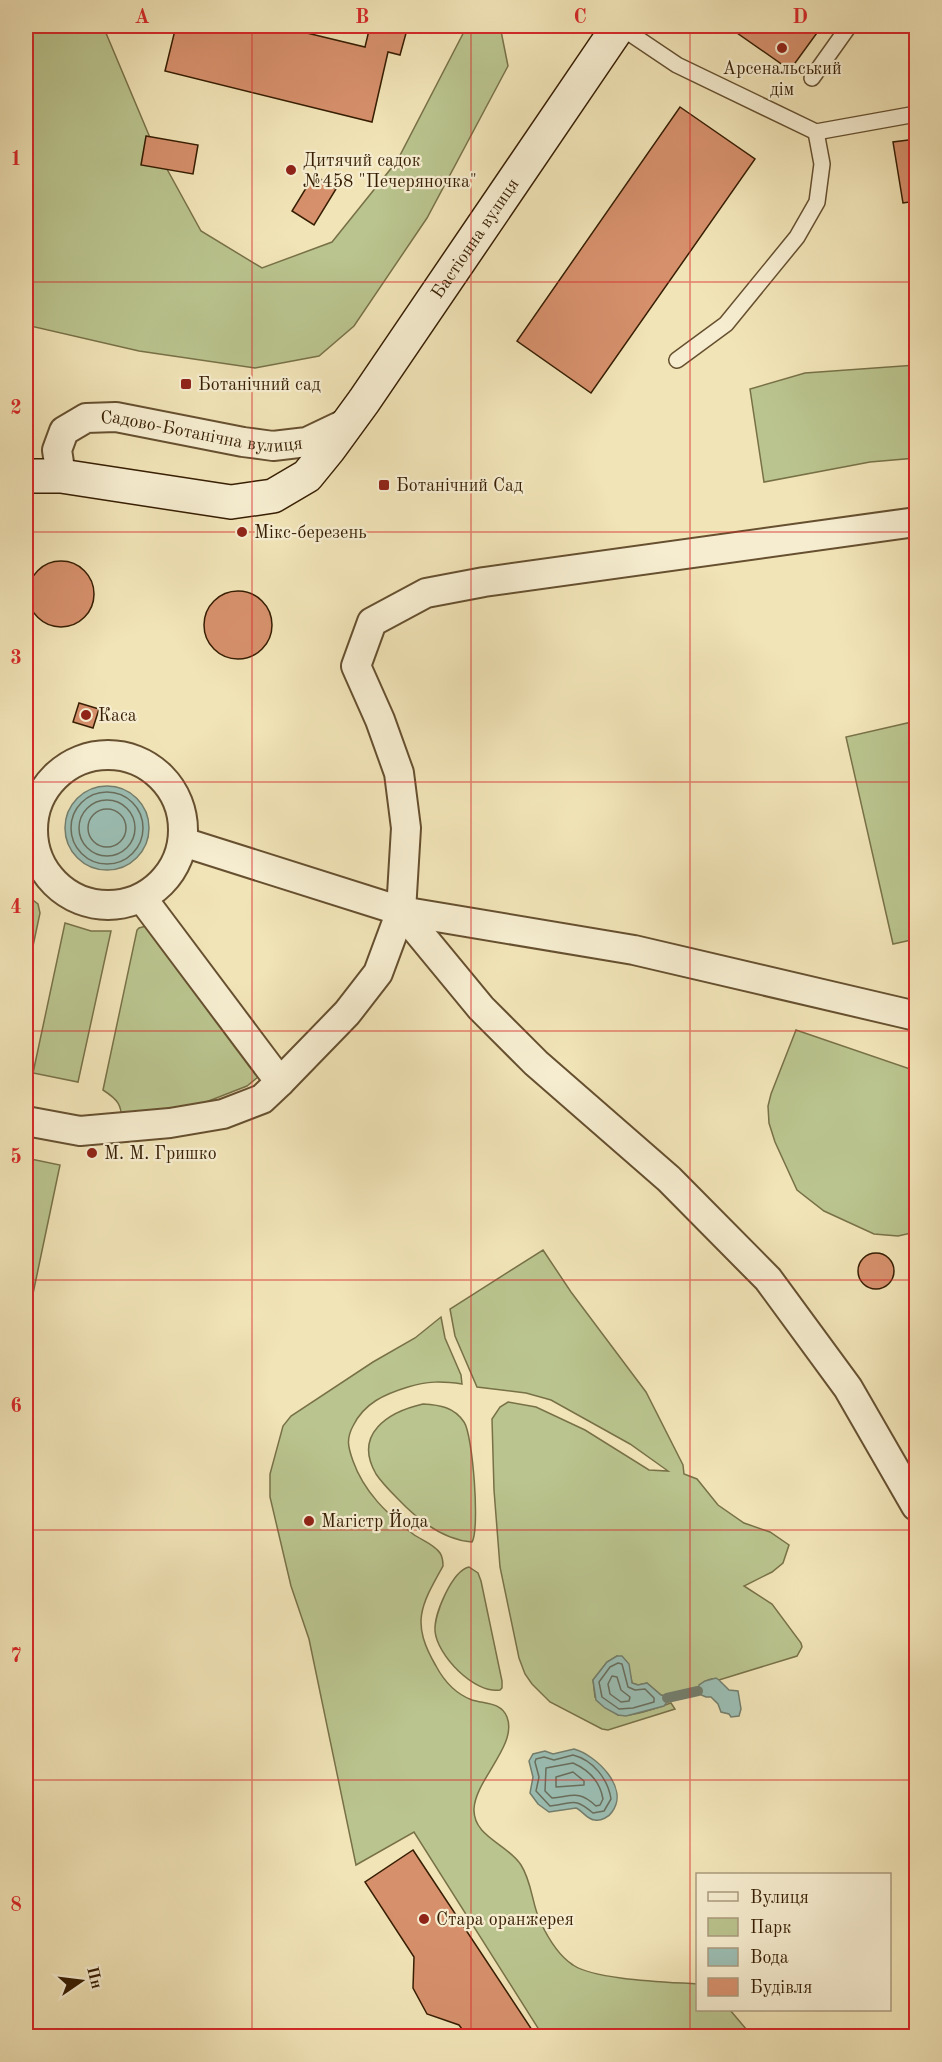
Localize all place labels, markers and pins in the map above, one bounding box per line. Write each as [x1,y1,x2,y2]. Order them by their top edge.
marker: Арсенальський дім [775,41,789,55]
place label: Арсенальський дім [722,60,842,99]
place label: Дитячий садок №458 "Печеряночка" [303,152,477,191]
marker: Дитячий садок №458 "Печеряночка" [284,163,298,177]
place label: Ботанічний сад [198,376,321,394]
marker: Ботанічний сад [179,377,193,391]
place label: Ботанічний Сад [396,477,523,495]
marker: Ботанічний Сад [377,478,391,492]
place label: Мікс-березень [254,524,367,542]
marker: Мікс-березень [235,525,249,539]
place label: Каса [98,707,137,725]
marker: Каса [79,708,93,722]
place label: М. М. Гришко [104,1145,217,1163]
marker: М. М. Гришко [85,1146,99,1160]
place label: Магістр Йода [321,1509,428,1531]
marker: Магістр Йода [302,1514,316,1528]
place label: Стара оранжерея [436,1911,574,1929]
marker: Стара оранжерея [417,1912,431,1926]

